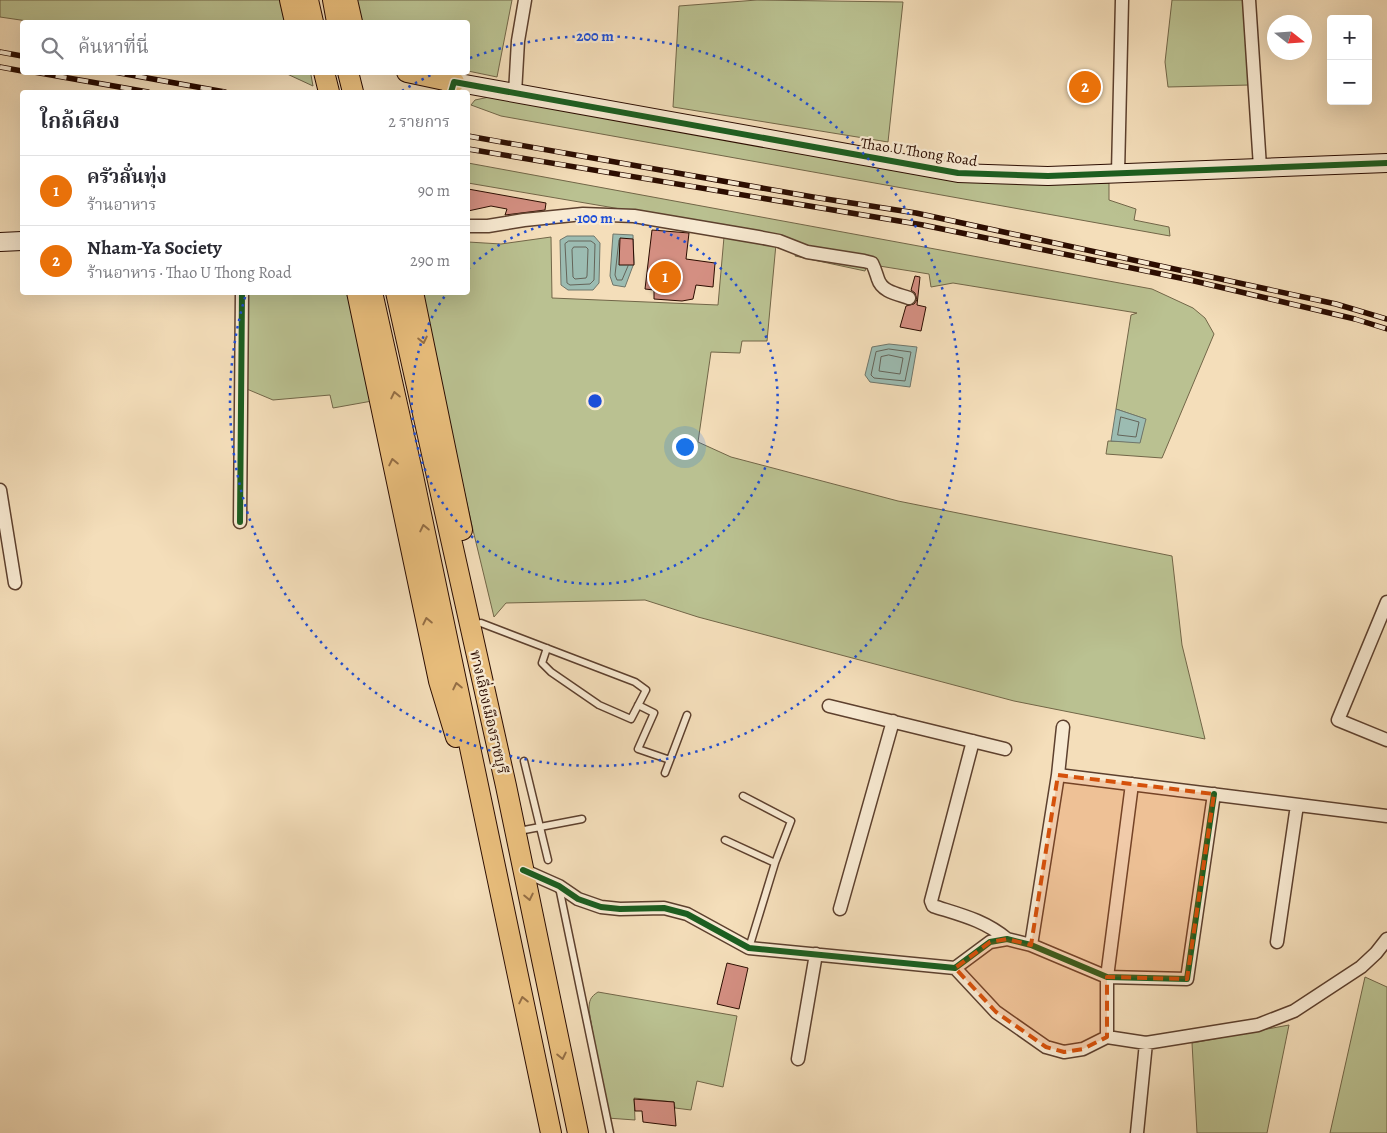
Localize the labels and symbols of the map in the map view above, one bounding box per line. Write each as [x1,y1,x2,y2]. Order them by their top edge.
north arrow [1267,15,1312,60]
text: 200 m [576,26,614,46]
pin: 2 [1069,68,1101,106]
street label: Thao U Thong Road [859,133,980,171]
text: 100 m [577,208,613,228]
pin: 1 [649,258,681,296]
one-way arrow [417,336,428,345]
one-way arrow [390,390,401,399]
centre of rings [586,392,604,410]
your location [672,434,698,460]
one-way arrow [388,458,399,467]
one-way arrow [419,523,430,532]
one-way arrow [422,617,432,626]
street label: ทางเลี่ยงเมืองราชบุรี [464,648,514,776]
one-way arrow [453,682,463,691]
one-way arrow [523,893,534,902]
one-way arrow [519,995,529,1004]
one-way arrow [556,1052,566,1061]

